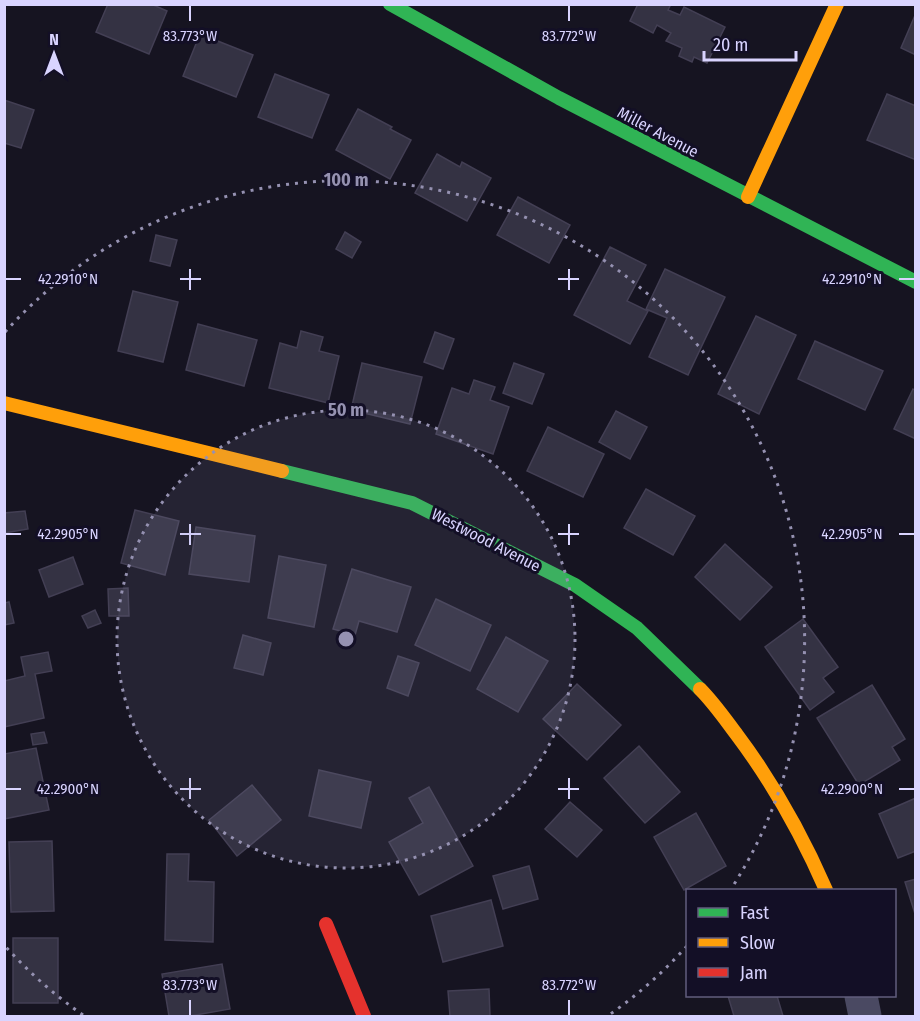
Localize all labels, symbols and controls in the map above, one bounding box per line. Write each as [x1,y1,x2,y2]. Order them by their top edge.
north arrow [24,24,84,84]
scale bar [704,24,796,62]
text: 83.773°W [163,27,217,45]
text: 83.772°W [542,27,596,45]
text: N [49,30,59,49]
text: 20 m [713,34,748,56]
street label: Miller Avenue [614,103,702,161]
text: 100 m [324,169,368,191]
text: 42.2910°N [38,270,98,288]
text: 42.2910°N [822,270,882,288]
text: 50 m [328,399,364,421]
street label: Westwood Avenue [428,504,544,576]
text: 42.2905°N [37,525,99,543]
text: 42.2905°N [821,525,883,543]
centre of rings [336,629,356,649]
text: 42.2900°N [37,780,99,798]
text: 42.2900°N [821,780,883,798]
legend [686,889,896,997]
text: Fast [740,902,769,924]
text: Slow [740,932,775,954]
text: Jam [740,962,768,984]
text: 83.773°W [163,976,217,994]
text: 83.772°W [542,976,596,994]

